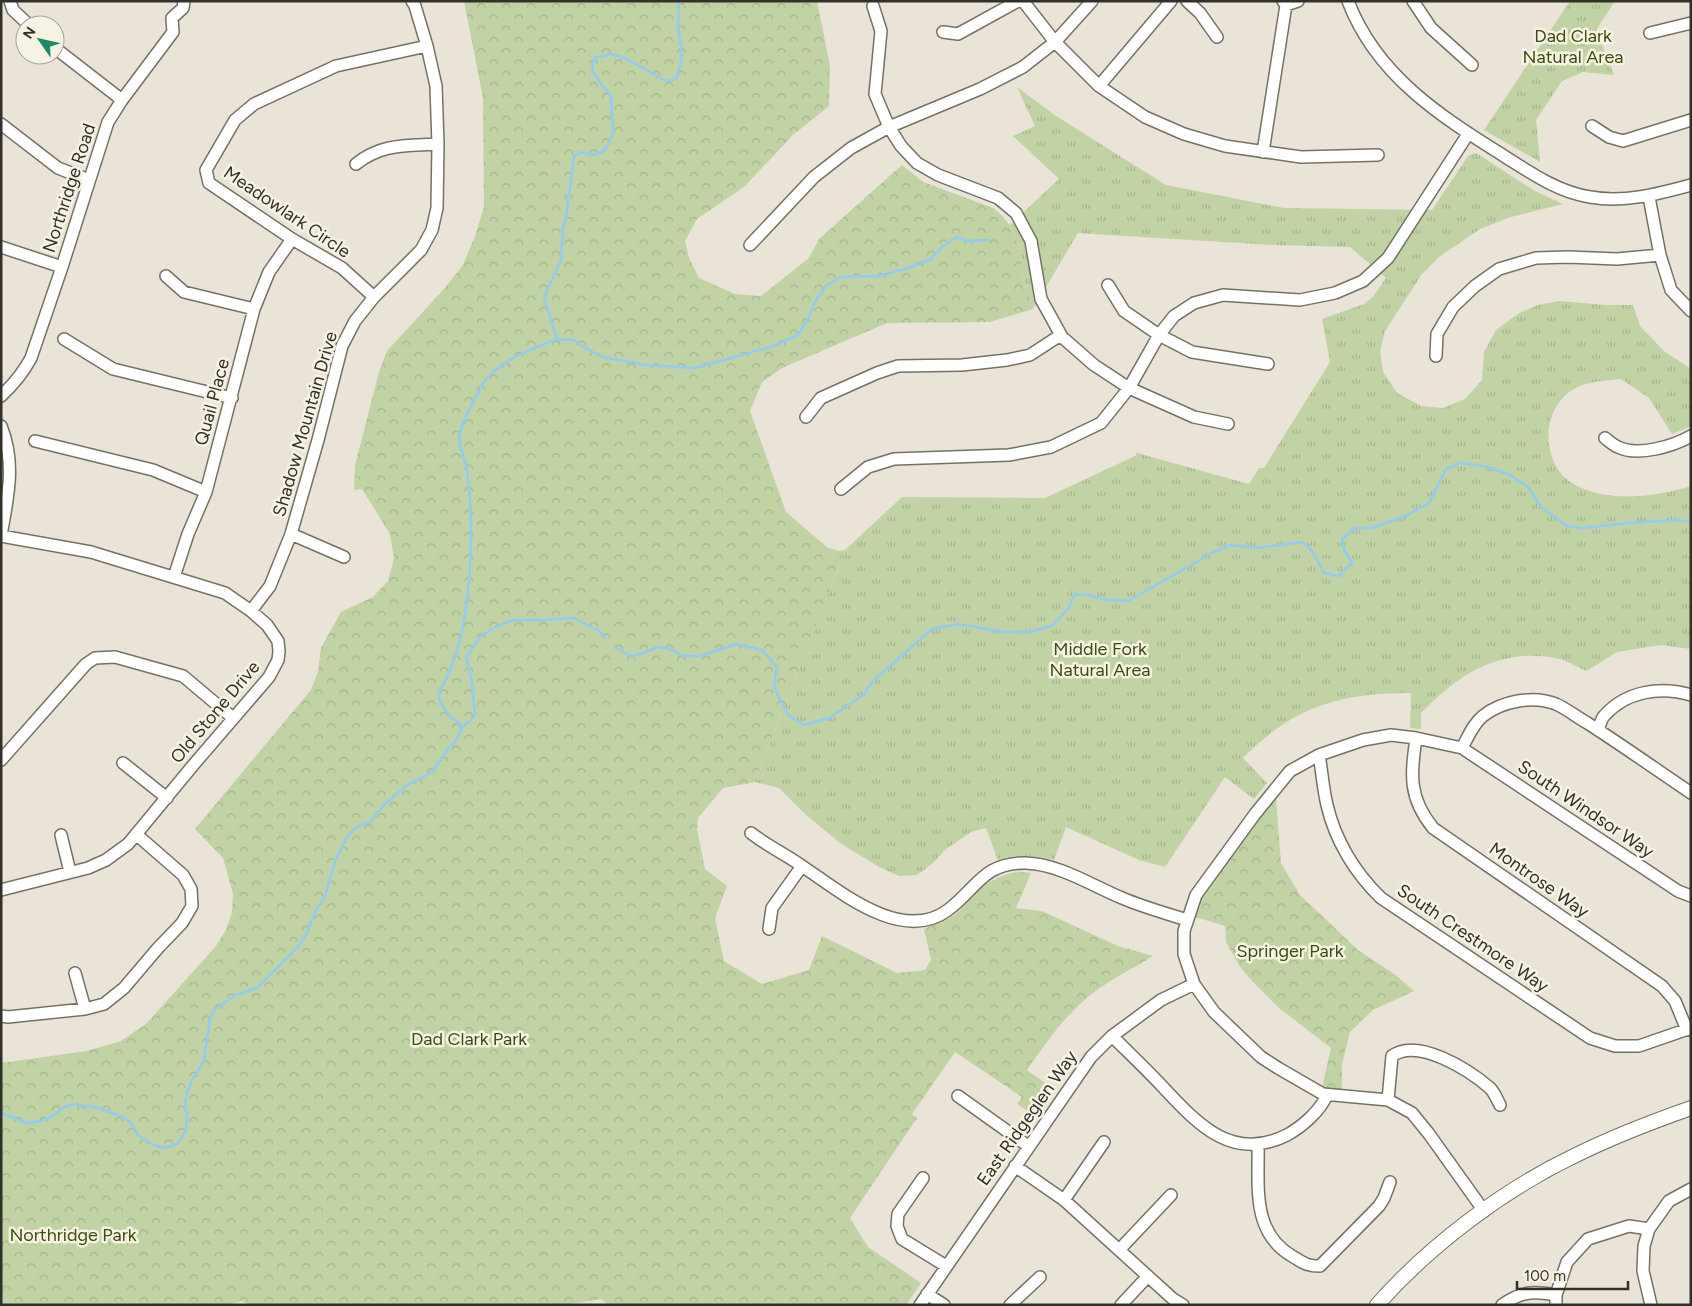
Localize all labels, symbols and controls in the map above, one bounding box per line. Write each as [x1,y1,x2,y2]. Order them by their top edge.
north arrow [15,15,65,65]
text: N [20,24,40,42]
park label: Dad Clark Natural Area [1523,25,1623,68]
street label: Northridge Road [38,121,100,255]
street label: Meadowlark Circle [219,161,355,263]
street label: Shadow Mountain Drive [268,329,342,519]
street label: Quail Place [190,356,234,448]
park label: Middle Fork Natural Area [1050,638,1150,681]
street label: Old Stone Drive [166,656,264,768]
street label: South Windsor Way [1514,755,1659,863]
street label: Montrose Way [1485,838,1594,923]
street label: South Crestmore Way [1393,879,1553,997]
park label: Springer Park [1236,940,1344,962]
park label: Dad Clark Park [411,1028,527,1050]
street label: East Ridgeglen Way [972,1046,1082,1190]
park label: Northridge Park [9,1224,137,1246]
scale bar [1517,1258,1628,1290]
text: 100 m [1524,1267,1566,1285]

